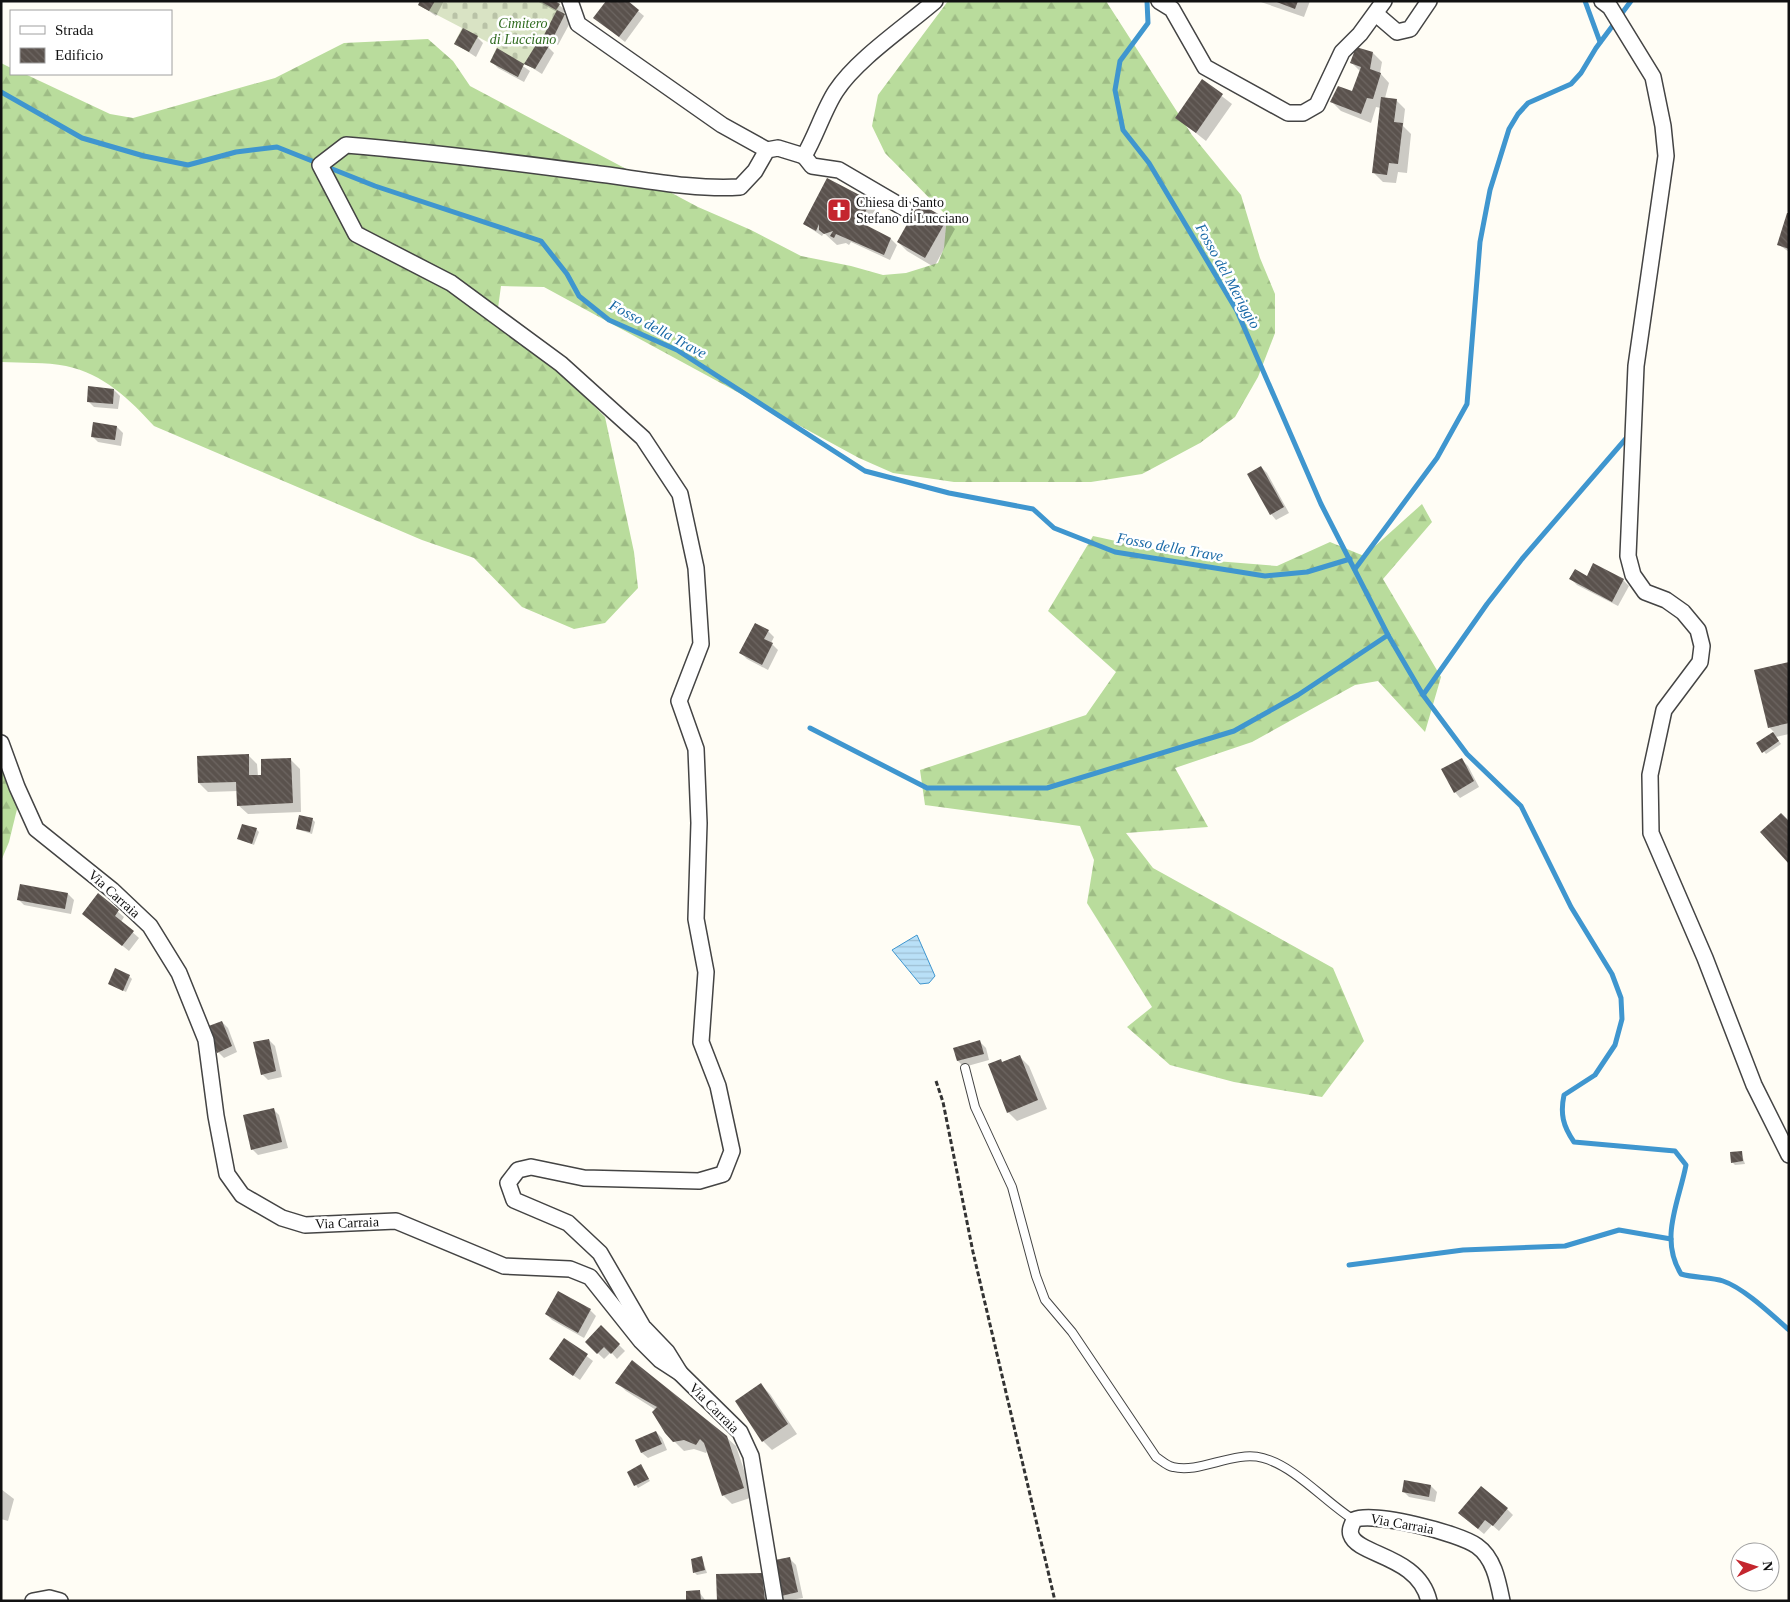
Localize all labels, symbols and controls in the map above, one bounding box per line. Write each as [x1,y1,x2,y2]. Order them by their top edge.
legend [10,10,172,75]
park label: Cimitero di Lucciano [490,16,556,47]
text: Strada [55,22,94,38]
text: Edificio [55,47,103,63]
place label: Chiesa di Santo Stefano di Lucciano [856,195,969,226]
church icon: Chiesa di Santo Stefano di Lucciano [826,197,852,223]
water label: Fosso del Meriggio [1192,220,1264,332]
water label: Fosso della Trave [606,296,710,361]
water label: Fosso della Trave [1115,530,1225,564]
street label: Via Carraia [85,867,143,922]
street label: Via Carraia [315,1214,380,1232]
street label: Via Carraia [686,1380,743,1437]
street label: Via Carraia [1369,1511,1436,1537]
north arrow [1730,1542,1780,1592]
text: N [1760,1561,1775,1572]

